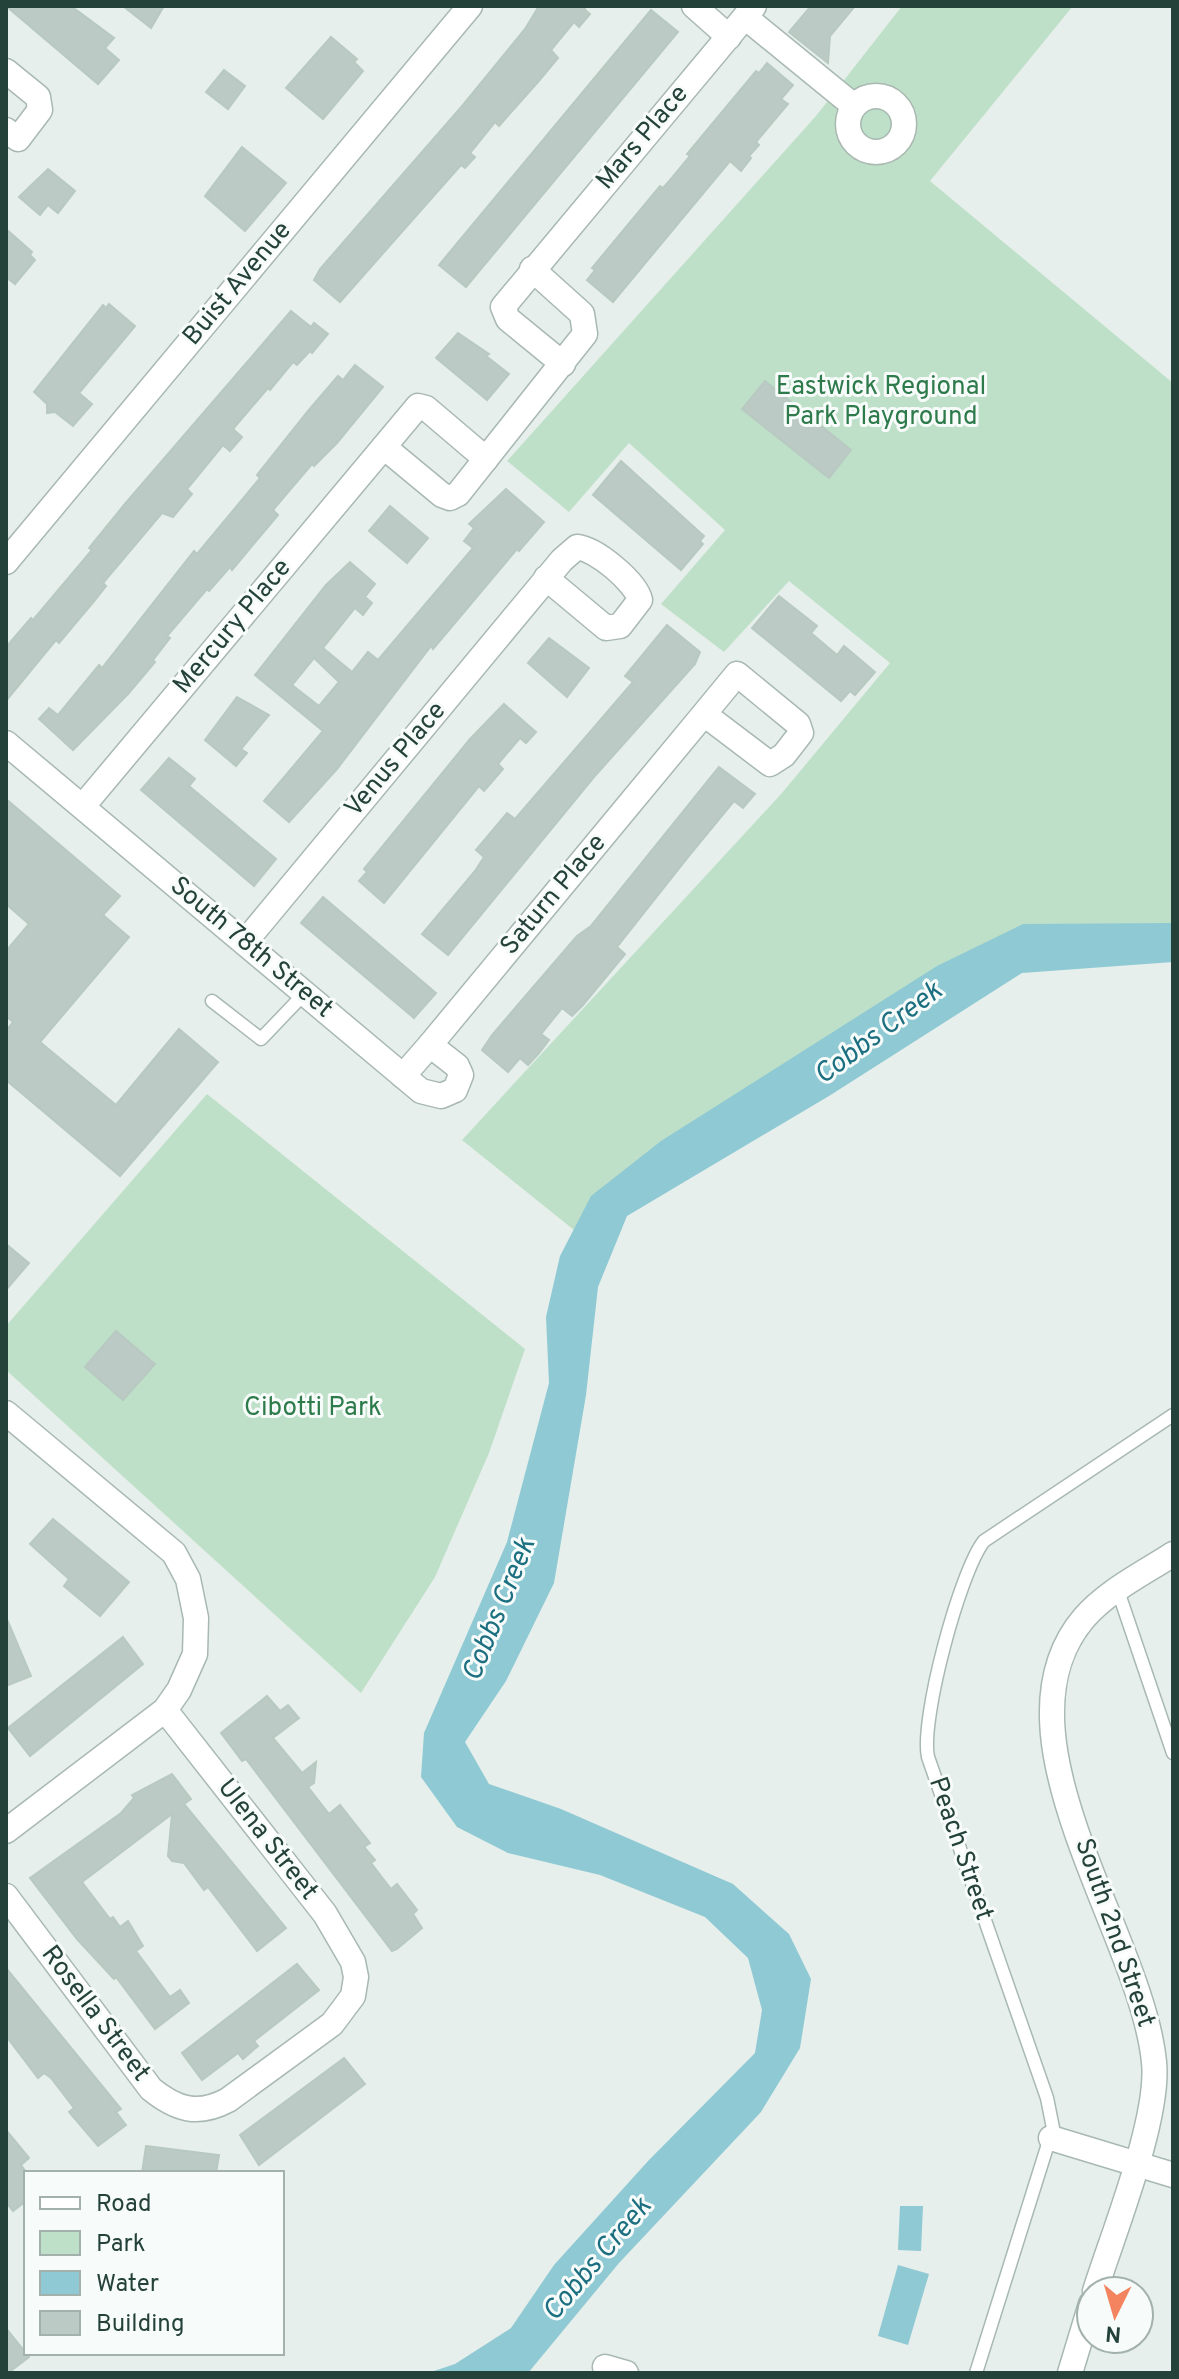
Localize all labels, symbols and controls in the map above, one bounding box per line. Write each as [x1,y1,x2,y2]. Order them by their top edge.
street label: Mars Place [590,79,696,197]
street label: Buist Avenue [176,215,300,353]
park label: Eastwick Regional Park Playground [776,371,986,434]
street label: Mercury Place [167,552,299,702]
street label: Venus Place [338,695,454,825]
street label: Saturn Place [494,828,614,962]
street label: South 78th Street [163,870,339,1026]
water label: Cobbs Creek [808,974,951,1094]
park label: Cibotti Park [244,1392,382,1425]
water label: Cobbs Creek [455,1532,545,1687]
street label: Ulena Street [209,1773,325,1907]
street label: Peach Street [920,1773,1000,1925]
street label: South 2nd Street [1066,1834,1162,2032]
street label: Rosella Street [33,1939,157,2089]
legend [24,2171,284,2355]
text: Road [96,2190,152,2220]
water label: Cobbs Creek [536,2190,661,2330]
text: Park [96,2230,146,2260]
text: Water [96,2270,159,2300]
north arrow [1075,2275,1155,2355]
text: Building [96,2310,185,2340]
text: N [1104,2318,1123,2347]

